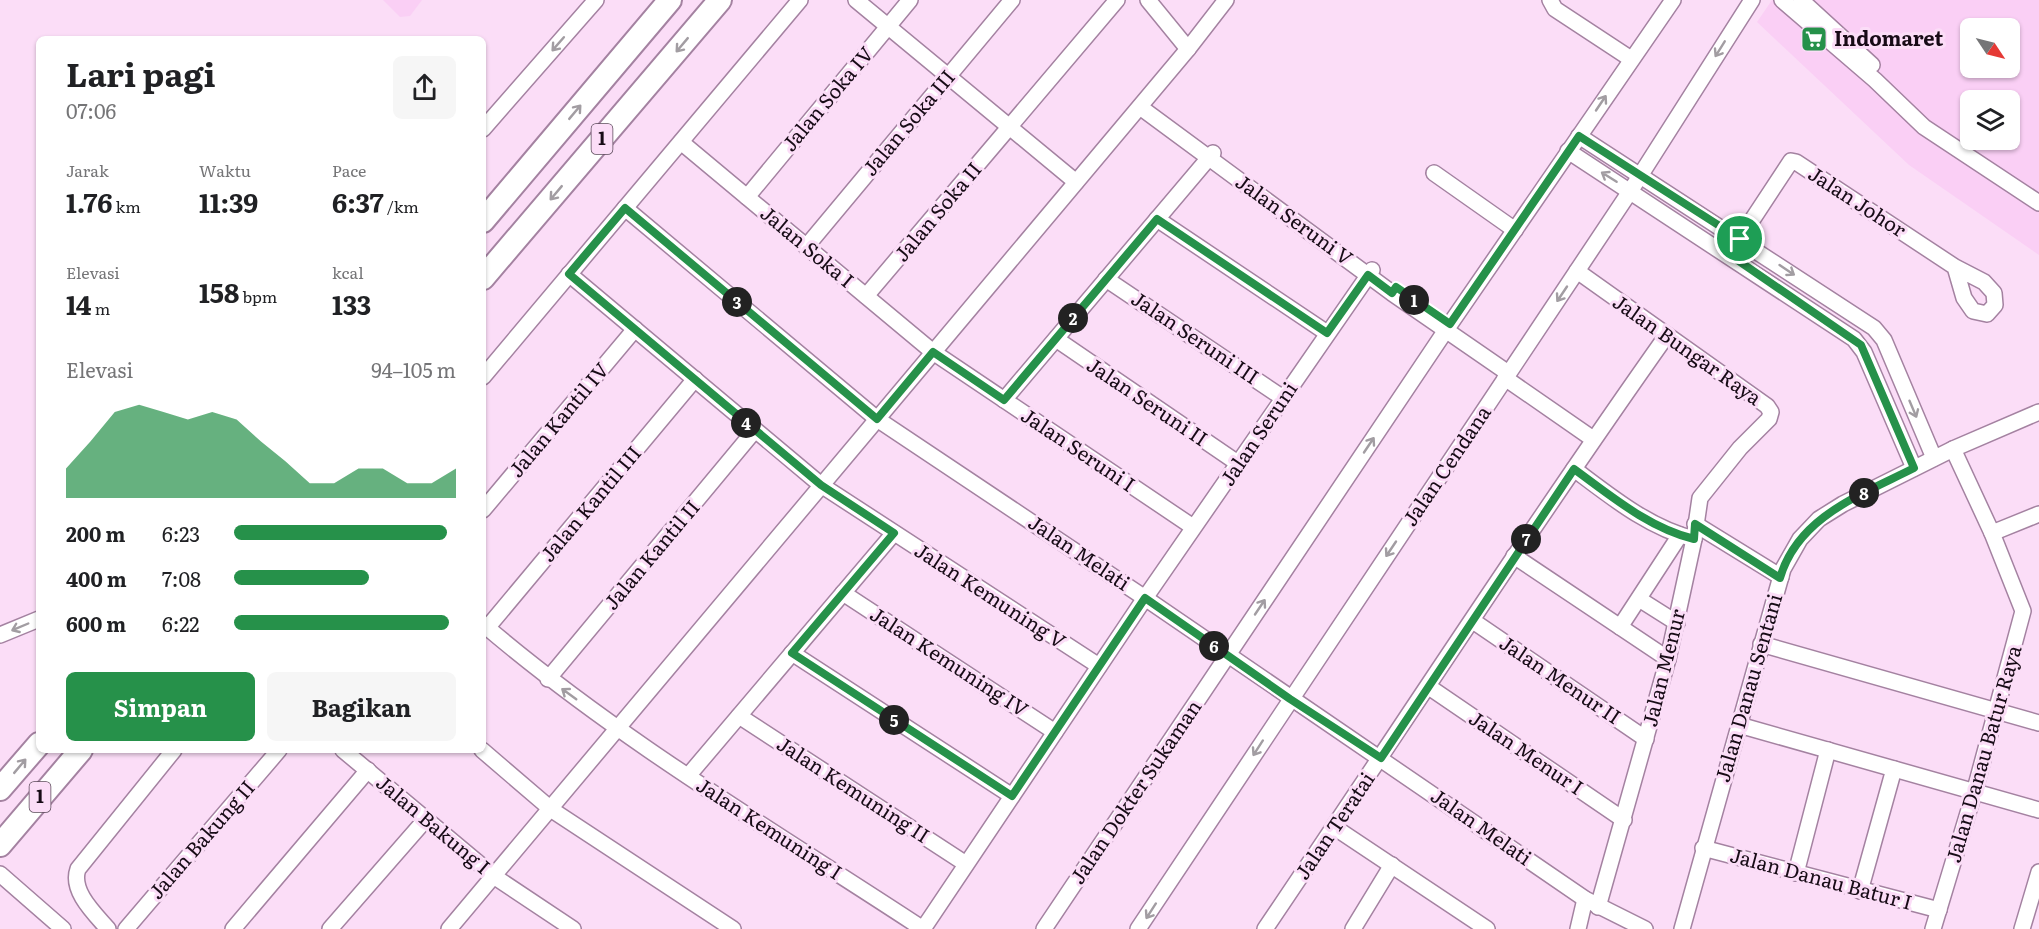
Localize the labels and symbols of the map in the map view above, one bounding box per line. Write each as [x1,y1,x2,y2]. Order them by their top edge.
north arrow [1960,18,2020,78]
place label: Indomaret [1834,22,1943,52]
supermarket icon: Indomaret [1799,24,1829,54]
one-way arrow [551,36,565,51]
one-way arrow [675,37,689,52]
street label: Jalan Soka IV [774,39,880,157]
one-way arrow [1714,41,1727,58]
street label: Jalan Soka III [854,62,961,181]
one-way arrow [1595,95,1607,112]
one-way arrow [568,105,582,120]
road number: 1 [592,124,612,154]
street label: Jalan Soka II [886,154,987,267]
street label: Jalan Johor [1803,157,1913,244]
street label: Jalan Seruni V [1230,166,1360,271]
one-way arrow [1601,170,1618,182]
one-way arrow [549,185,562,201]
street label: Jalan Soka I [755,197,862,294]
pin [1714,213,1765,264]
one-way arrow [1778,264,1795,276]
street label: Jalan Seruni III [1126,282,1266,390]
pin: 1 [1399,285,1429,315]
one-way arrow [1556,285,1568,302]
street label: Jalan Bungar Raya [1608,286,1769,411]
pin: 3 [722,287,752,317]
pin: 2 [1058,303,1088,333]
street label: Jalan Seruni II [1082,349,1215,452]
street label: Jalan Kantil IV [500,355,615,483]
street label: Jalan Seruni [1211,375,1303,491]
street label: Jalan Cendana [1394,398,1497,531]
street label: Jalan Seruni I [1016,399,1142,498]
one-way arrow [1908,399,1919,418]
pin: 4 [731,408,761,438]
one-way arrow [1363,437,1375,454]
street label: Jalan Kantil III [532,438,647,567]
pin: 8 [1849,478,1879,508]
street label: Jalan Kantil II [595,492,705,615]
street label: Jalan Melati [1023,506,1137,597]
pin: 7 [1511,524,1541,554]
street label: Jalan Kemuning V [909,534,1073,655]
one-way arrow [1385,540,1397,557]
street label: Jalan Danau Sentani [1706,589,1788,785]
street label: Jalan Kemuning IV [865,598,1035,723]
one-way arrow [1254,600,1266,616]
street label: Jalan Menur [1633,605,1691,730]
one-way arrow [11,622,29,633]
street label: Jalan Menur II [1494,627,1628,730]
pin: 6 [1199,631,1229,661]
street label: Jalan Danau Batur Raya [1937,641,2028,866]
one-way arrow [561,688,577,700]
street label: Jalan Dokter Sukaman [1061,693,1207,889]
street label: Jalan Menur I [1464,702,1590,801]
pin: 5 [879,705,909,735]
street label: Jalan Kemuning II [772,728,936,849]
one-way arrow [1252,739,1264,756]
one-way arrow [13,758,26,774]
street label: Jalan Teratai [1286,765,1381,885]
street label: Jalan Bakung I [371,767,498,880]
street label: Jalan Kemuning I [691,769,849,886]
street label: Jalan Bakung II [140,773,261,905]
street label: Jalan Melati [1426,780,1539,871]
road number: 1 [30,782,51,812]
street label: Jalan Danau Batur I [1727,838,1916,916]
one-way arrow [1144,902,1157,919]

